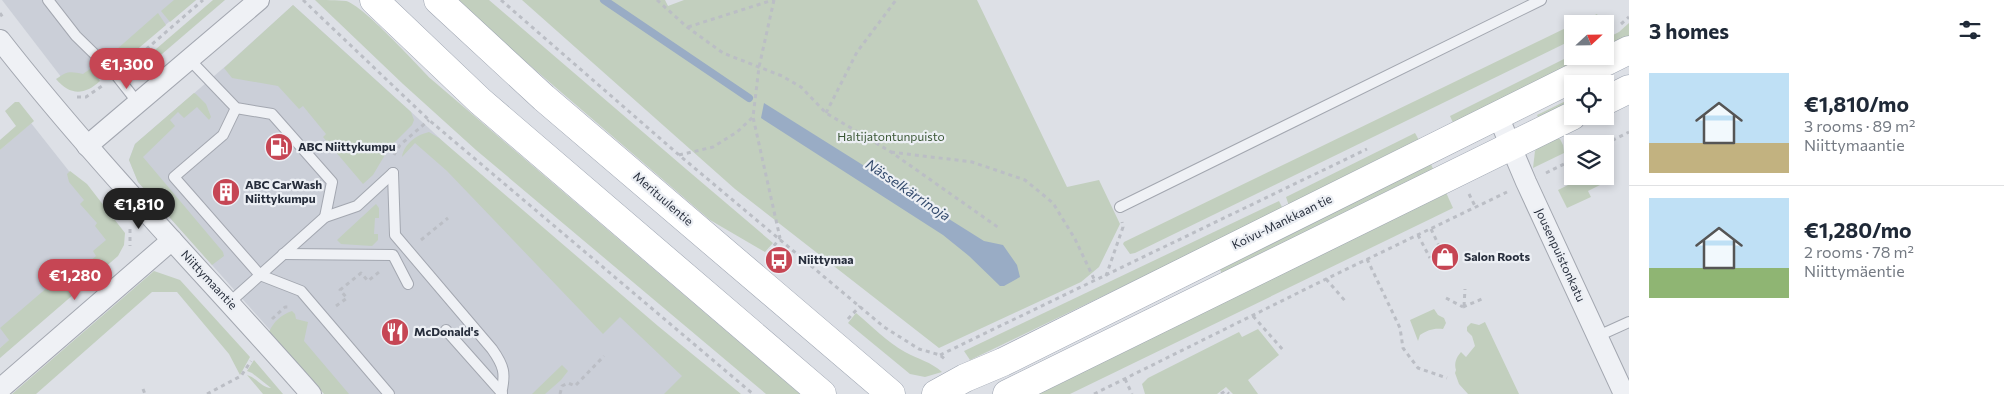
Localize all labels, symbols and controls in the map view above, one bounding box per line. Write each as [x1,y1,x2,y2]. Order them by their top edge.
north arrow [1564,15,1614,65]
map controls [1564,15,1614,185]
icon: filters [1956,16,1984,44]
text: 3 homes [1649,18,1729,43]
pin: €1,300 [86,48,168,90]
text: €1,300 [100,54,154,73]
button: locate [1564,75,1614,125]
text: €1,810/mo [1804,91,1909,116]
icon: home [1689,93,1749,153]
text: 3 rooms · 89 m² [1804,116,1915,135]
park label: Haltijatontunpuisto [837,129,945,143]
fuel station icon: ABC Niittykumpu [264,132,294,162]
button: layers [1564,135,1614,185]
text: Niittymaantie [1804,135,1905,154]
place label: ABC Niittykumpu [298,139,396,153]
water label: Nässelkärrinoja [863,155,954,224]
street label: Merituulentie [631,168,696,228]
building icon: ABC CarWash Niittykumpu [211,177,241,207]
place label: ABC CarWash Niittykumpu [245,177,322,205]
pin: €1,810 [98,188,180,230]
street label: Koivu-Mankkaan tie [1229,191,1334,251]
text: €1,810 [114,194,164,213]
street label: Jousenpuistonkatu [1532,206,1589,304]
text: €1,280/mo [1804,217,1912,242]
icon: home [1689,218,1749,278]
shop icon: Salon Roots [1430,242,1460,272]
text: 2 rooms · 78 m² [1804,242,1914,261]
bus stop icon: Niittymaa [764,245,794,275]
street label: Niittymaantie [179,247,241,312]
place label: Salon Roots [1464,249,1530,263]
place label: Niittymaa [798,252,854,266]
pin: €1,280 [34,258,116,301]
text: Niittymäentie [1804,261,1905,280]
text: €1,280 [49,265,101,284]
restaurant icon: McDonald's [380,317,410,347]
place label: McDonald's [414,324,480,338]

